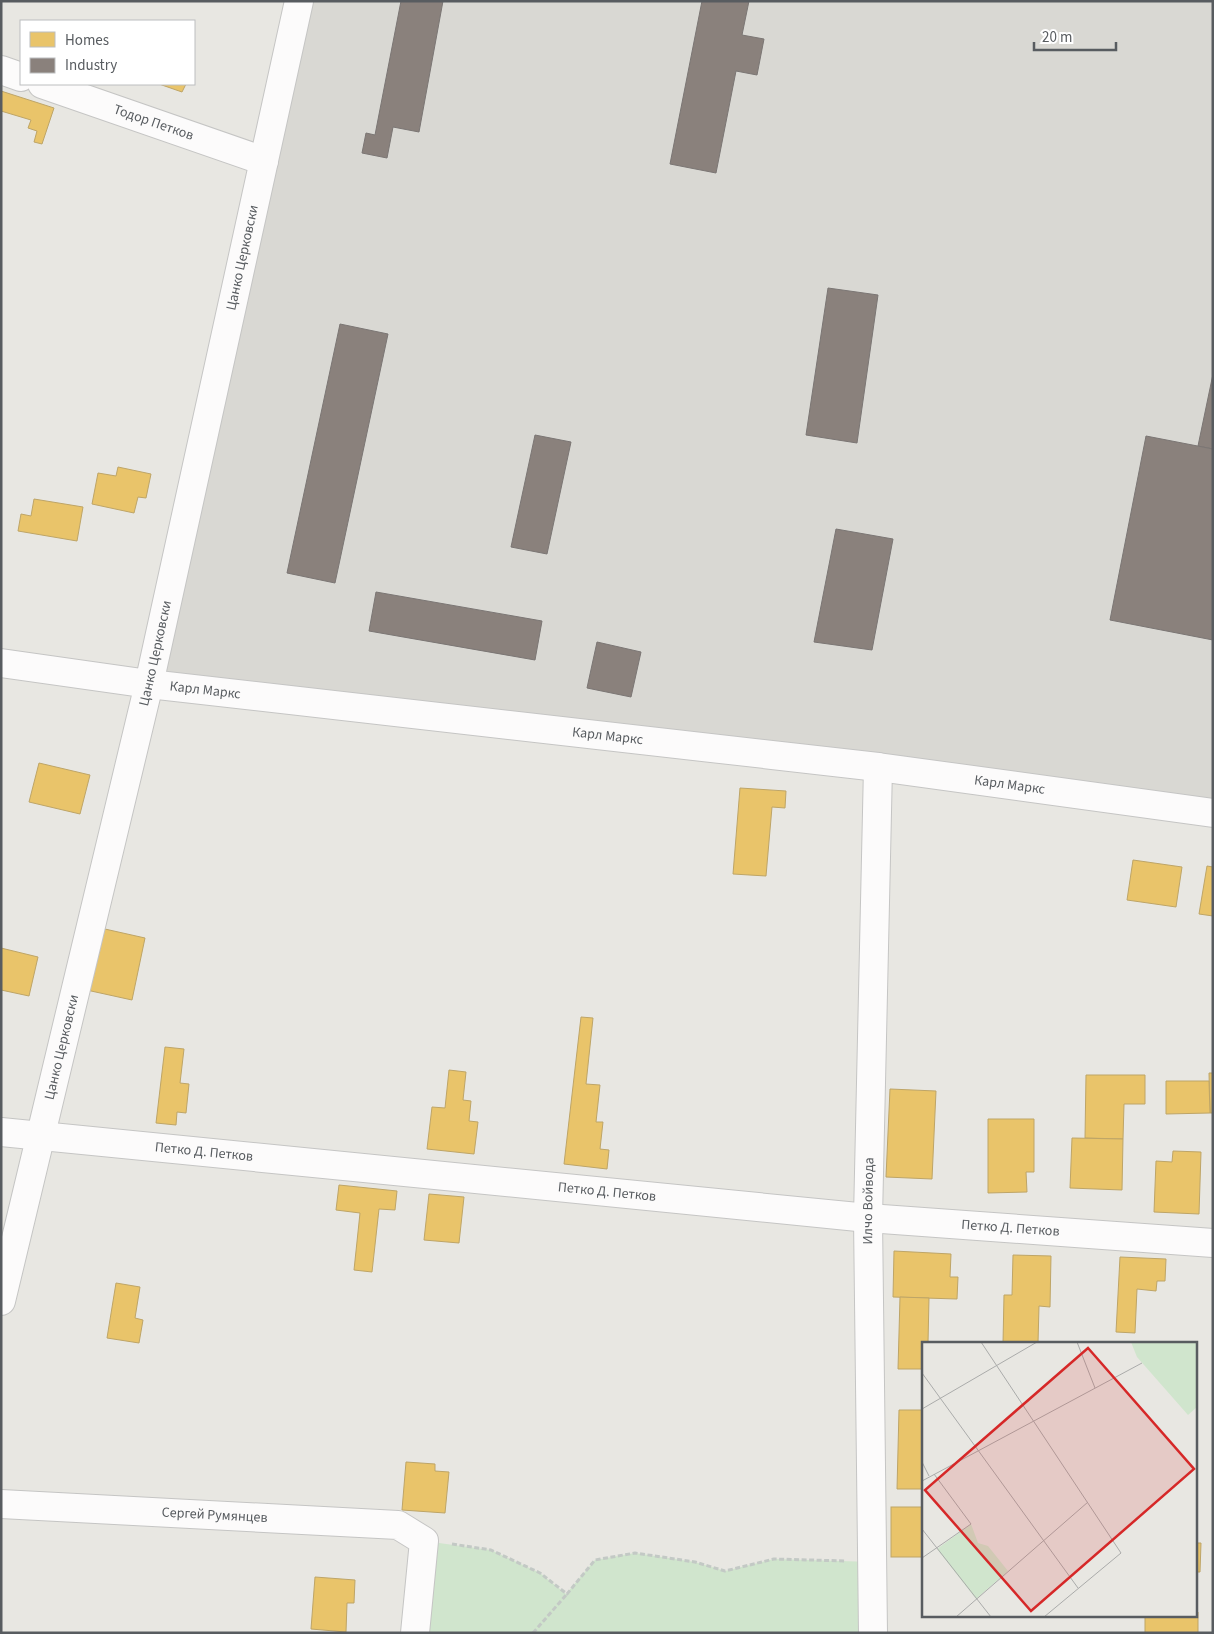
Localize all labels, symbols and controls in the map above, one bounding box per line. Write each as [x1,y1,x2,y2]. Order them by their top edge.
legend [20,20,195,85]
scale bar [1034,20,1116,52]
text: 20 m [1042,27,1072,48]
text: Homes [65,30,109,51]
text: Industry [65,55,117,76]
street label: Тодор Петков [111,100,196,146]
street label: Цанко Церковски [221,203,264,312]
street label: Цанко Церковски [134,599,177,708]
street label: Карл Маркс [169,676,242,704]
street label: Карл Маркс [571,722,645,750]
street label: Карл Маркс [973,770,1047,800]
street label: Цанко Церковски [40,993,84,1102]
street label: Петко Д. Петков [154,1137,254,1167]
street label: Илчо Войвода [858,1157,879,1245]
street label: Петко Д. Петков [557,1177,657,1207]
street label: Петко Д. Петков [960,1215,1060,1242]
inset map [922,1342,1196,1616]
street label: Сергей Румянцев [161,1503,268,1528]

